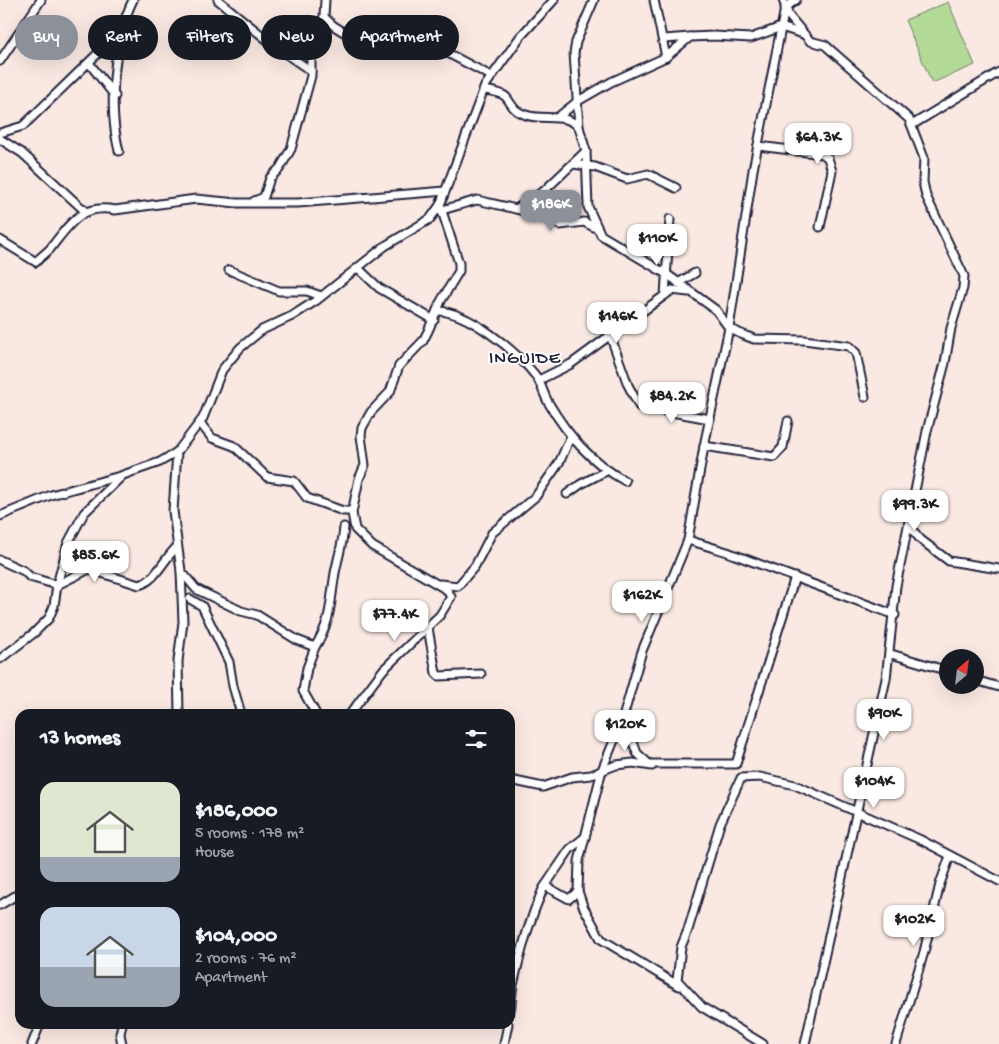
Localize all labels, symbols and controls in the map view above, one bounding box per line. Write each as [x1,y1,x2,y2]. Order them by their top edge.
chip: Buy [15,15,78,60]
chip: Rent [88,15,158,60]
chip: Filters [168,15,251,60]
chip: New [261,15,332,60]
chip: Apartment [342,15,459,60]
pin: $64.3K [777,122,859,165]
text: $64.3K [795,129,841,148]
pin: $186K [516,190,586,232]
text: $186K [531,196,571,215]
pin: $110K [622,224,692,266]
text: $110K [638,230,676,249]
pin: $146K [582,302,652,344]
text: $146K [598,308,636,327]
district label: INGUIDE [489,349,561,370]
pin: $84.2K [631,382,713,424]
text: $84.2K [649,388,695,407]
pin: $99.3K [874,490,956,532]
text: $99.3K [892,496,938,515]
pin: $85.6K [54,540,136,583]
text: $85.6K [72,547,118,566]
pin: $162K [607,580,677,623]
text: $162K [623,587,661,606]
pin: $77.4K [354,600,436,642]
text: $77.4K [372,606,418,625]
north arrow [939,649,984,694]
map controls [939,649,984,694]
pin: $90K [854,698,914,741]
text: $90K [867,705,901,724]
pin: $120K [590,710,660,752]
text: $120K [605,716,645,735]
icon: filters [462,725,490,753]
text: 13 homes [40,727,120,752]
pin: $104K [839,766,909,809]
text: $104K [854,773,894,792]
text: $186,000 [195,800,277,825]
icon: home [80,802,140,862]
text: 5 rooms · 178 m² [195,825,304,844]
text: House [195,844,234,863]
pin: $102K [879,904,949,947]
text: $102K [894,911,934,930]
text: $104,000 [195,925,277,950]
icon: home [80,927,140,987]
text: 2 rooms · 76 m² [195,950,297,969]
text: Apartment [195,969,267,988]

